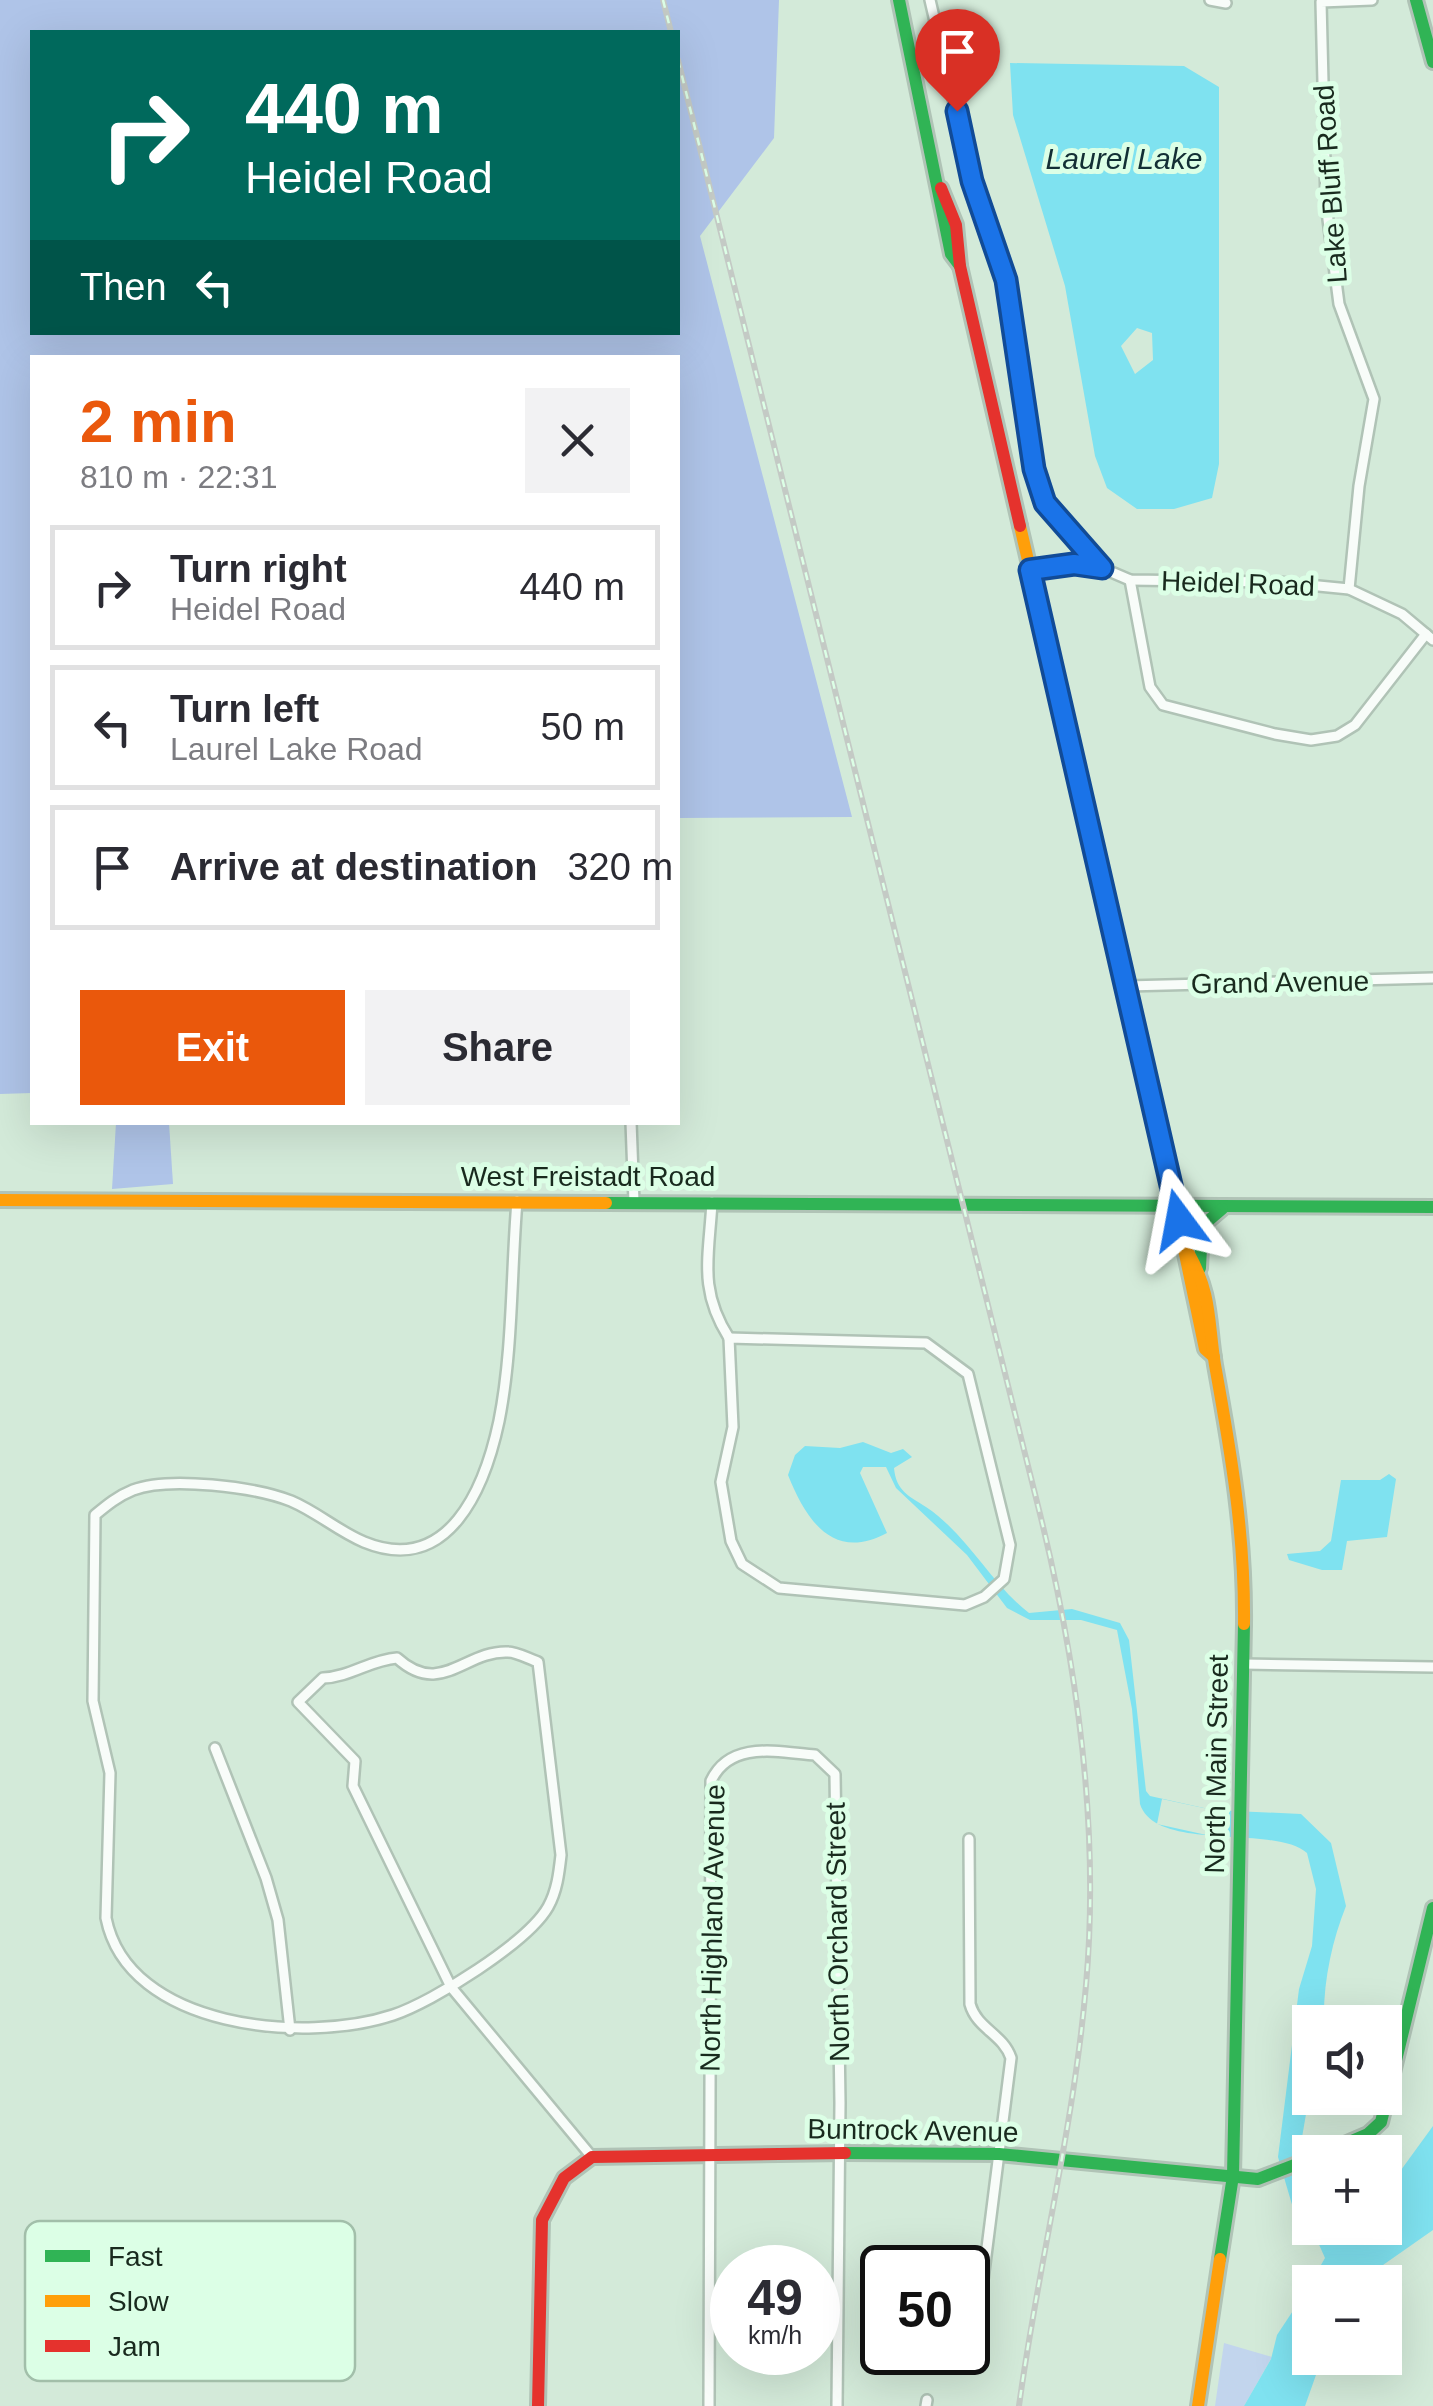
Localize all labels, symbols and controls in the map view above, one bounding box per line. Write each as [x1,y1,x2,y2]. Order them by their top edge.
pin [915,9,1000,112]
icon: arrive [930,24,985,79]
icon: right [80,70,210,200]
text: 440 m [245,70,443,148]
street label: Lake Bluff Road [1308,84,1353,284]
water label: Laurel Lake [1046,142,1202,175]
text: Heidel Road [245,152,493,203]
icon: left [187,260,242,315]
text: Then [80,266,167,308]
text: 2 min [80,388,237,455]
button: close [525,388,630,493]
text: 810 m · 22:31 [80,459,277,495]
text: Turn right [170,548,347,590]
icon: right [85,560,140,615]
street label: Heidel Road [1160,565,1316,602]
text: 440 m [519,566,625,608]
text: Heidel Road [170,591,346,627]
text: Turn left [170,688,319,730]
icon: left [85,700,140,755]
text: 50 m [541,706,625,748]
text: Laurel Lake Road [170,731,423,767]
icon: arrive [85,840,140,895]
text: Arrive at destination [170,846,537,888]
text: 320 m [567,846,673,888]
street label: Grand Avenue [1190,965,1370,1000]
button: Exit [80,990,345,1105]
button: Share [365,990,630,1105]
street label: West Freistadt Road [461,1161,715,1192]
position arrow [1127,1168,1231,1272]
street label: North Main Street [1199,1654,1234,1874]
street label: North Highland Avenue [694,1784,731,2072]
street label: North Orchard Street [820,1802,855,2062]
map controls [1292,2005,1402,2375]
button: sound [1292,2005,1402,2115]
street label: Buntrock Avenue [807,2113,1019,2148]
button: + [1292,2135,1402,2245]
legend [25,2221,355,2381]
text: Fast [108,2241,163,2272]
speed limit sign: 50 [860,2245,990,2375]
button: − [1292,2265,1402,2375]
text: 49 [747,2270,803,2326]
text: Slow [108,2286,169,2317]
text: km/h [748,2321,802,2349]
text: Jam [108,2331,161,2362]

